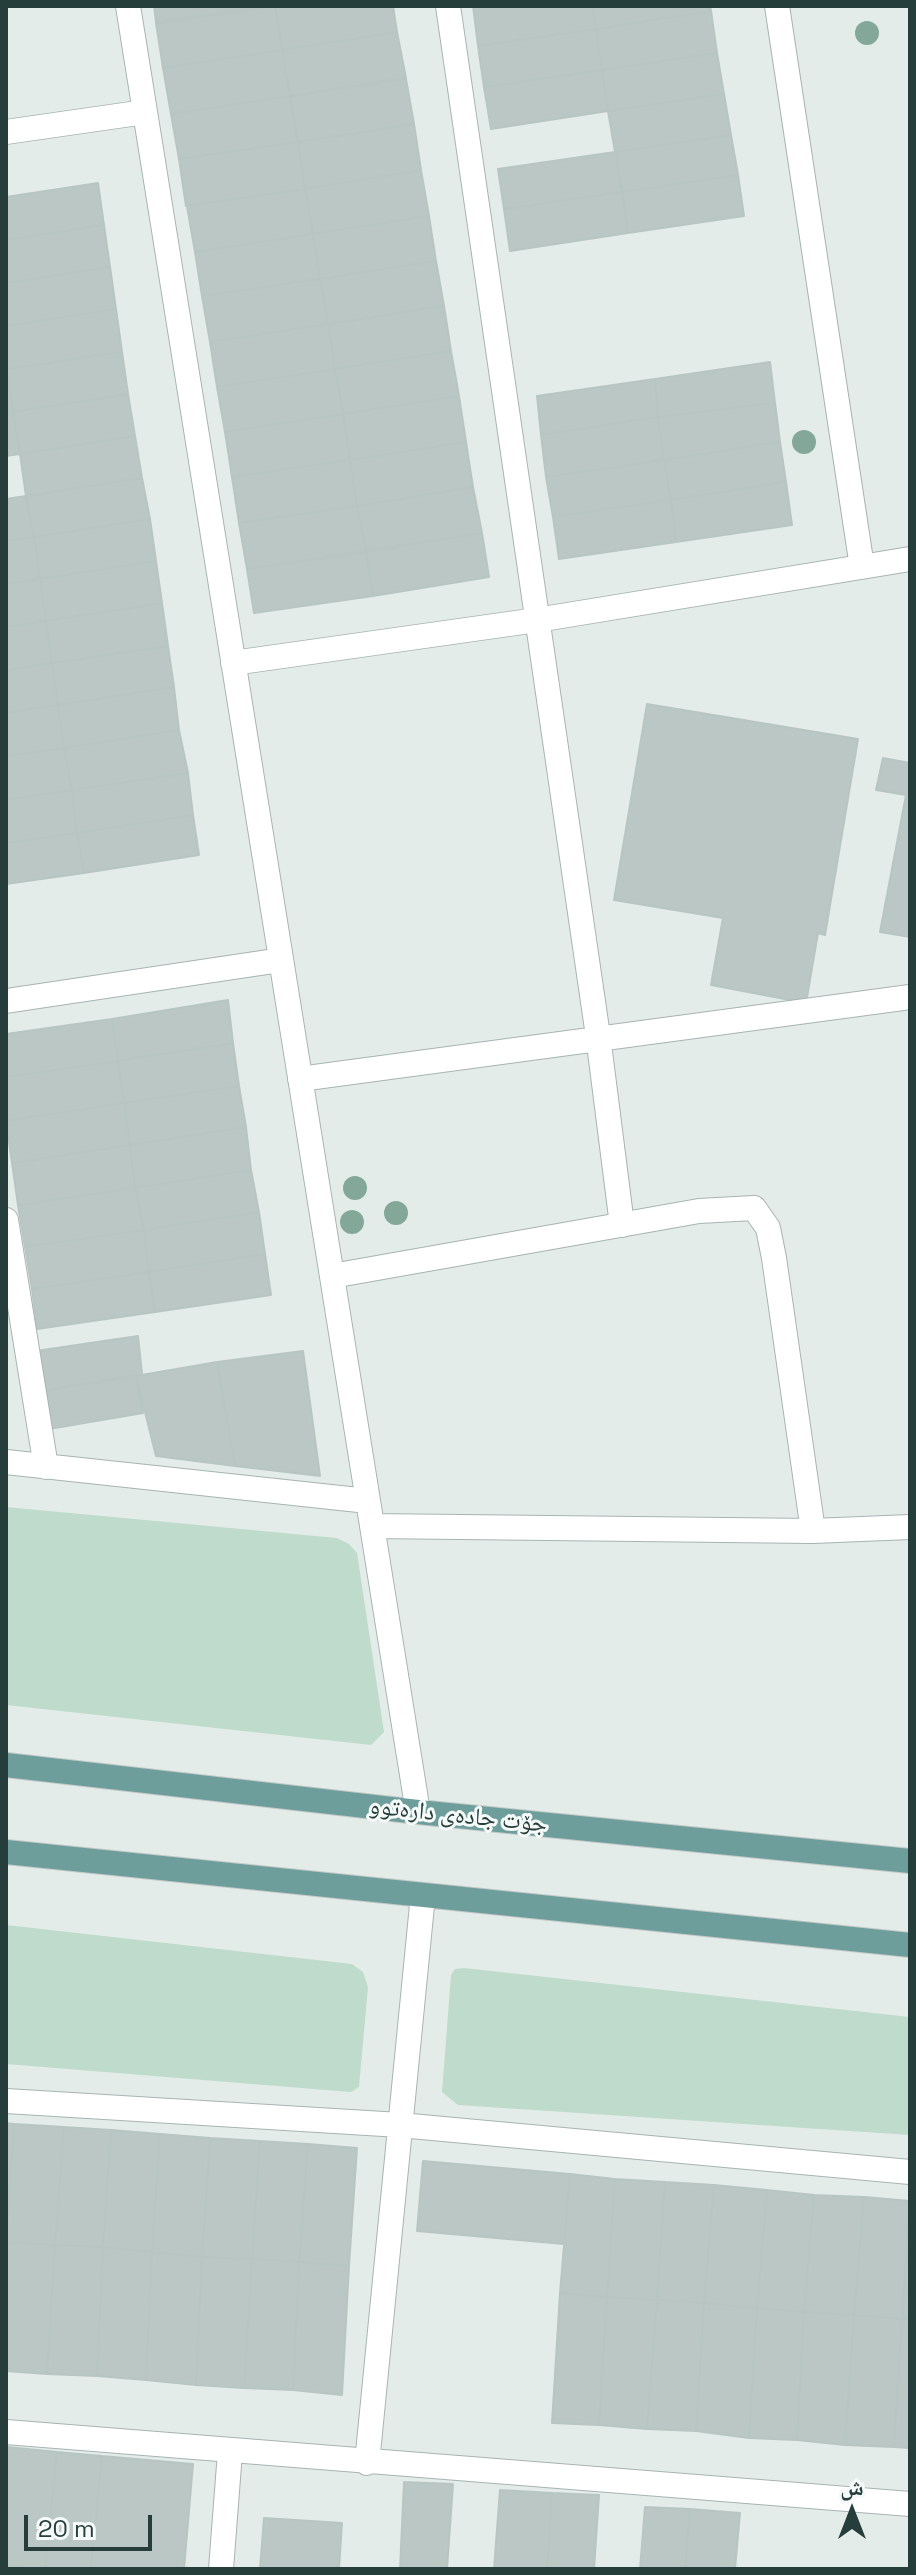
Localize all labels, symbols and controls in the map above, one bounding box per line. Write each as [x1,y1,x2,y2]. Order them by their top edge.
street label: جۆت جادەی دارەتوو [368,1792,548,1840]
north arrow [812,2471,892,2551]
text: ش [840,2473,864,2501]
scale bar [28,2499,156,2549]
text: 20 m [38,2513,95,2544]

